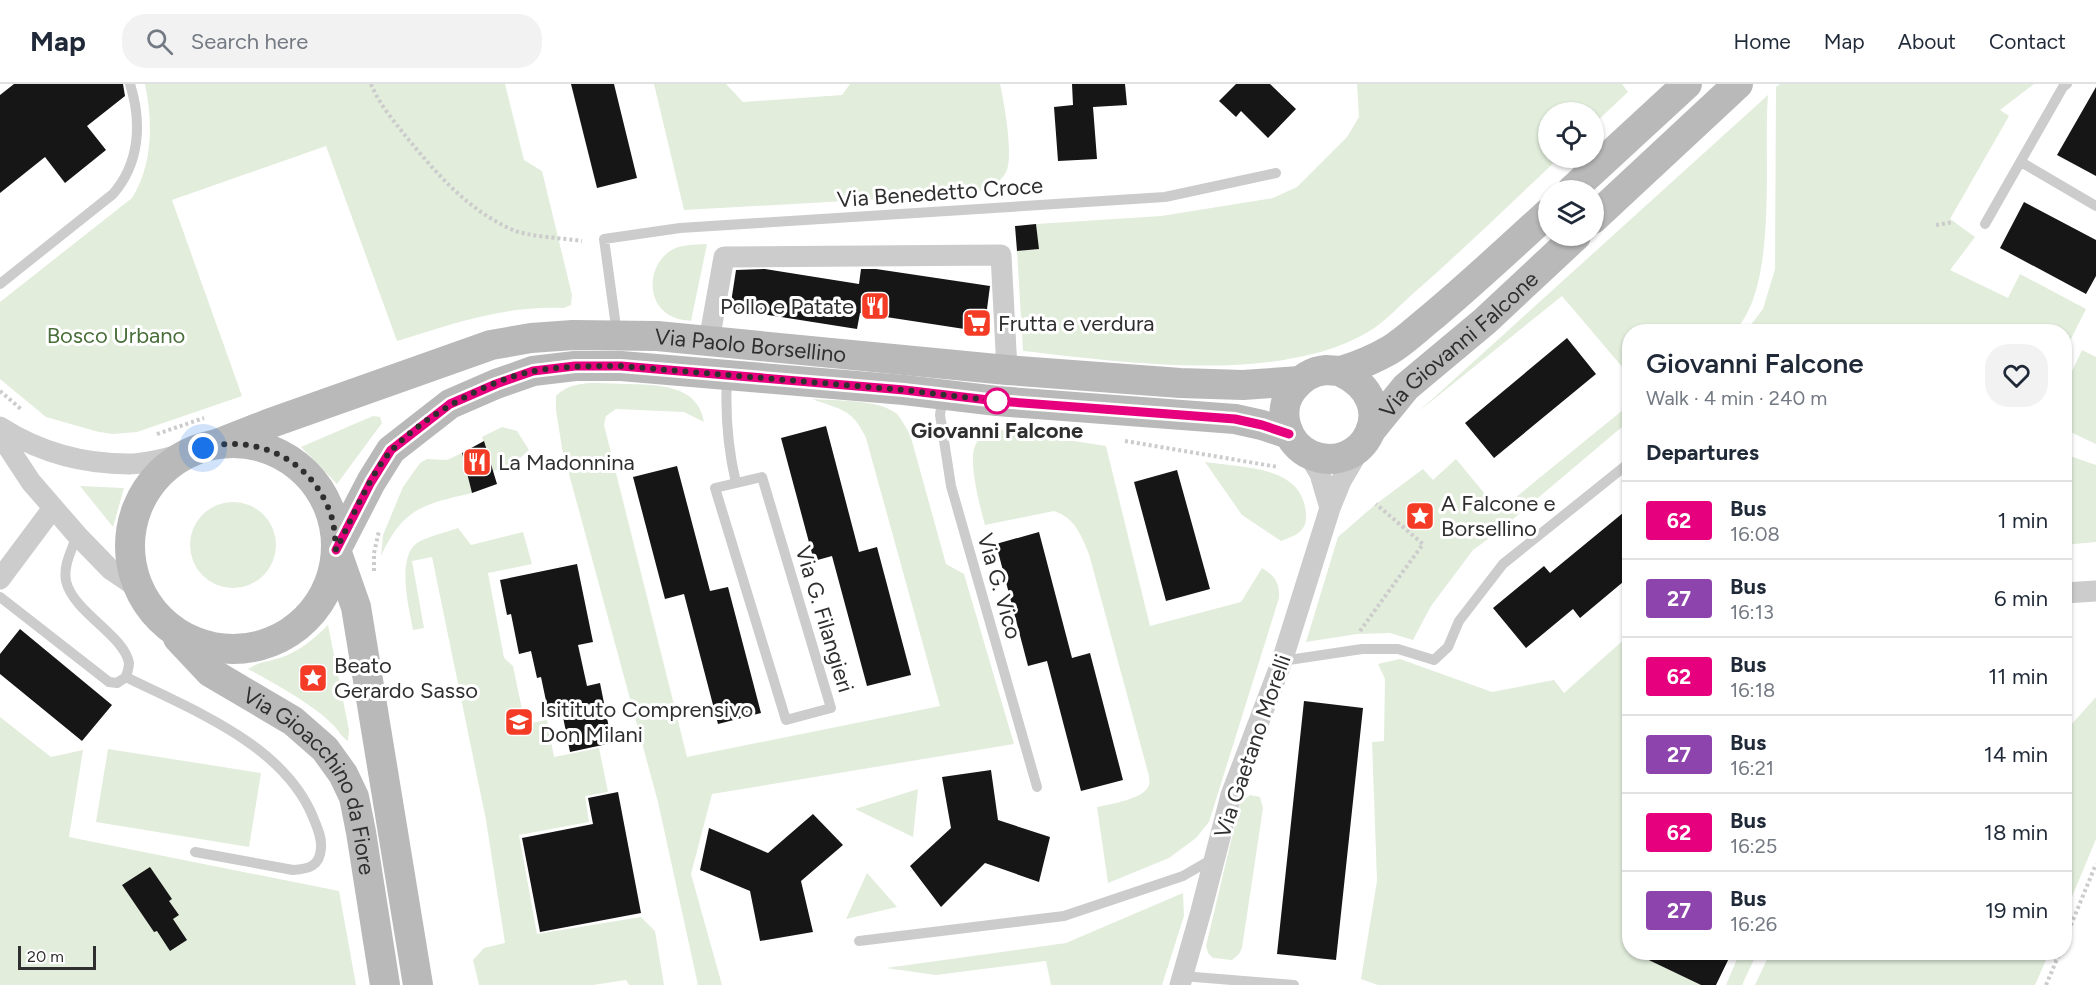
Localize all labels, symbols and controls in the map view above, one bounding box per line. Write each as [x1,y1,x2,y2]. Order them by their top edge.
search box [122,14,542,68]
text: Map [30,24,86,58]
icon: search [143,25,176,58]
text: Search here [191,28,308,55]
text: Home [1734,29,1791,54]
text: Map [1824,29,1865,54]
text: About [1898,29,1956,54]
text: Contact [1989,29,2066,54]
map controls [1538,102,1604,246]
button: locate [1538,102,1604,168]
street label: Via Benedetto Croce [836,172,1044,213]
button: layers [1538,180,1604,246]
street label: Via Giovanni Falcone [1374,265,1544,423]
restaurant icon: Pollo e Patate [859,290,891,322]
place label: Pollo e Patate [720,293,854,320]
supermarket icon: Frutta e verdura [961,307,993,339]
place label: Frutta e verdura [998,310,1155,337]
park label: Bosco Urbano [47,322,185,349]
street label: Via Paolo Borsellino [653,323,847,368]
button: heart [1985,344,2048,407]
text: Giovanni Falcone [1646,346,1864,380]
text: Walk · 4 min · 240 m [1646,386,1827,410]
marker: Giovanni Falcone [984,388,1010,414]
place label: Giovanni Falcone [911,417,1083,444]
your location [188,433,218,463]
text: Departures [1646,439,1759,466]
restaurant icon: La Madonnina [461,446,493,478]
place label: La Madonnina [498,449,635,476]
place label: A Falcone e Borsellino [1441,490,1556,542]
text: Bus [1730,495,1766,522]
place icon: A Falcone e Borsellino [1404,500,1436,532]
text: 1 min [1997,507,2048,534]
text: 62 [1667,508,1691,533]
text: 16:08 [1730,522,1780,546]
street label: Via G. Vico [972,530,1027,642]
street label: Via G. Filangieri [789,543,860,696]
text: Bus [1730,573,1766,600]
text: 6 min [1994,585,2048,612]
text: 27 [1667,586,1691,611]
text: 16:13 [1730,600,1774,624]
street label: Via Gaetano Morelli [1208,651,1297,842]
text: Bus [1730,651,1766,678]
place label: Beato Gerardo Sasso [334,652,478,704]
place icon: Beato Gerardo Sasso [297,662,329,694]
text: 11 min [1988,663,2048,690]
text: 62 [1667,664,1691,689]
text: 16:18 [1730,678,1775,702]
street label: Via Gioacchino da Fiore [238,681,381,877]
place label: Isitituto Comprensivo Don Milani [540,696,753,748]
school or university icon: Isitituto Comprensivo Don Milani [503,706,535,738]
text: Bus [1730,729,1766,756]
text: 14 min [1984,741,2048,768]
text: 27 [1667,742,1691,767]
text: 16:21 [1730,756,1774,780]
text: Bus [1730,807,1766,834]
text: 18 min [1984,819,2048,846]
text: 62 [1667,820,1691,845]
text: 16:25 [1730,834,1777,858]
text: Bus [1730,885,1766,912]
text: 19 min [1985,897,2048,924]
text: 27 [1667,898,1691,923]
text: 16:26 [1730,912,1777,936]
scale bar [18,943,96,970]
text: 20 m [27,947,64,966]

